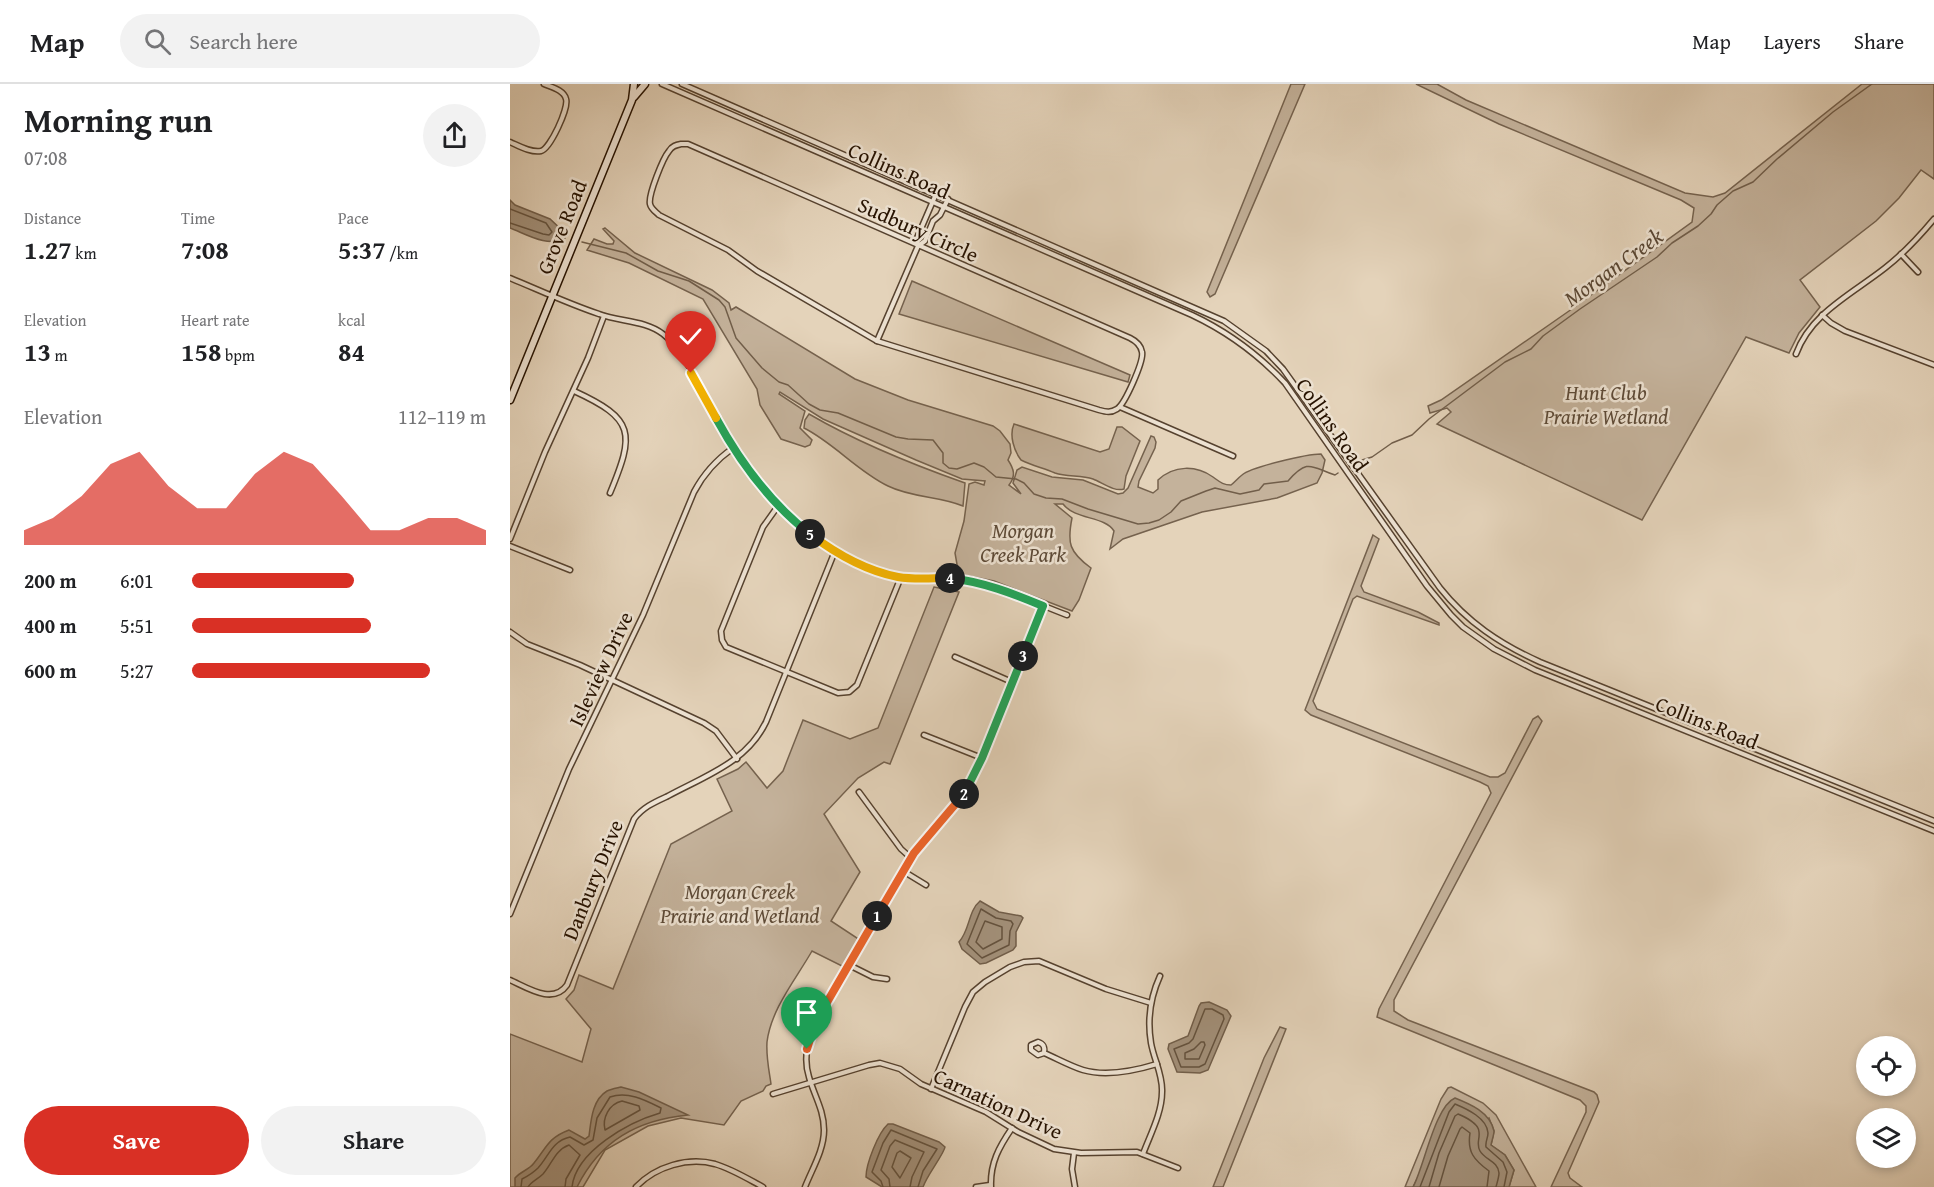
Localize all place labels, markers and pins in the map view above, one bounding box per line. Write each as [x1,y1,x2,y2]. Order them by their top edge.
pin [665,311,716,373]
pin: 5 [795,519,825,549]
pin: 4 [935,563,965,593]
pin: 3 [1008,641,1038,671]
pin: 2 [949,779,979,809]
pin: 1 [862,901,892,931]
pin [781,987,832,1049]

